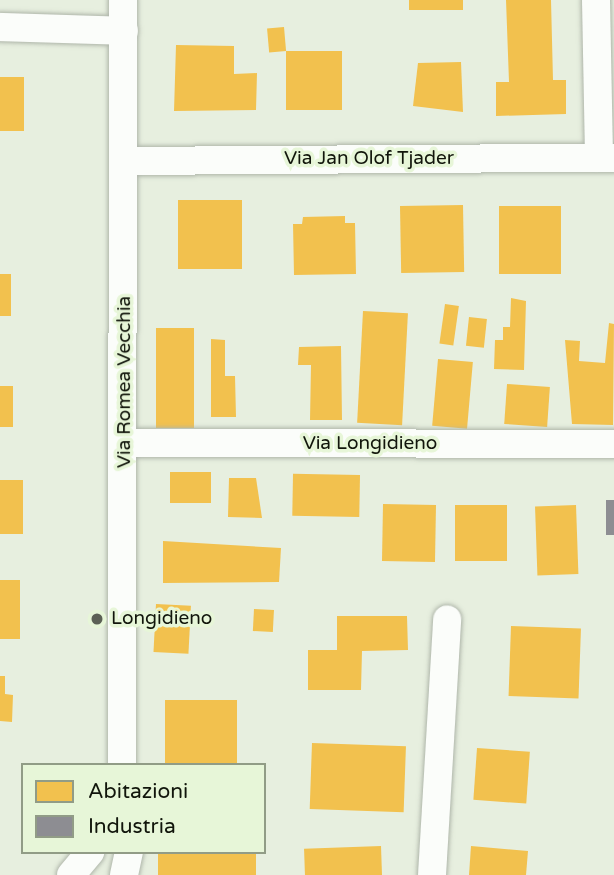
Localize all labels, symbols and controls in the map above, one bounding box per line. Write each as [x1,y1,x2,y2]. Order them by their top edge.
street label: Via Jan Olof Tjader [284,148,454,170]
street label: Via Romea Vecchia [114,296,136,468]
street label: Via Longidieno [303,433,437,455]
place label: Longidieno [111,608,212,630]
marker: Longidieno [89,611,105,627]
legend [21,763,266,854]
text: Abitazioni [88,779,188,804]
text: Industria [88,814,176,839]

